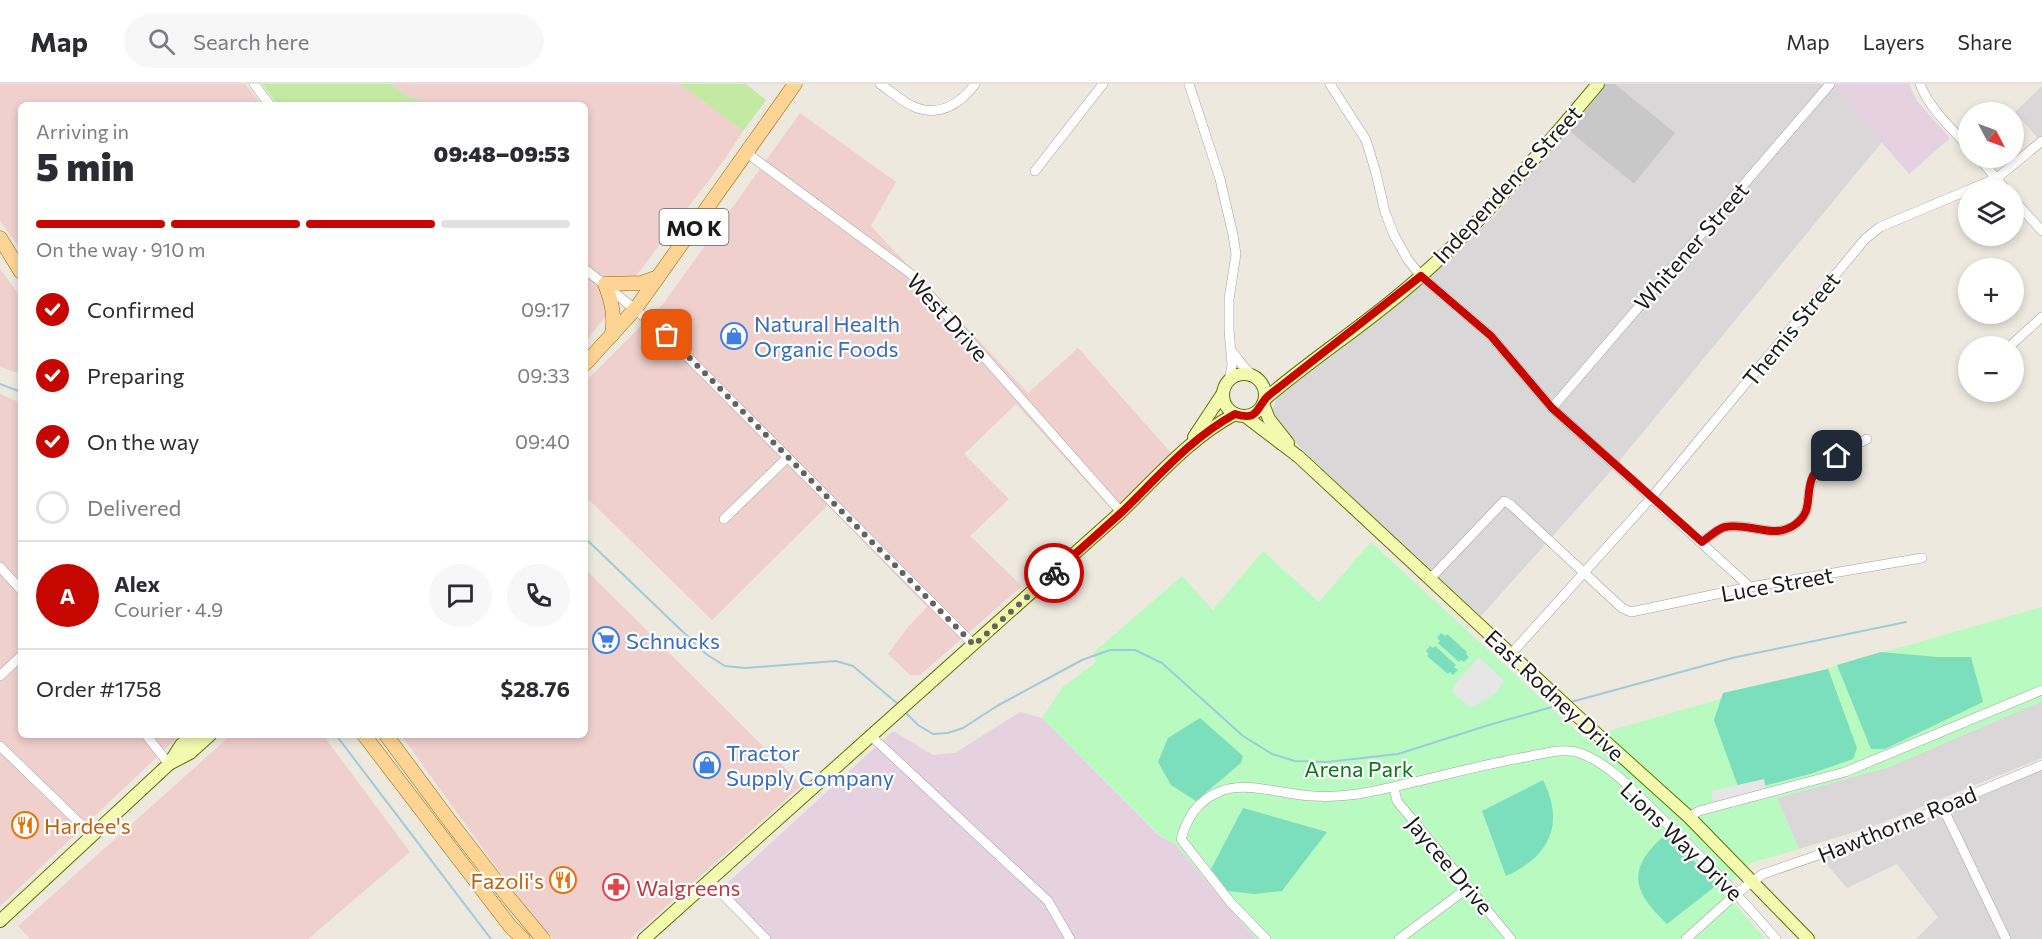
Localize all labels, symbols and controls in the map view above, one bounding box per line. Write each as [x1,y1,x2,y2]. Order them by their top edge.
search box [124,14,544,68]
text: Map [30,24,88,58]
icon: search [145,25,178,58]
text: Search here [193,28,309,55]
text: Map [1786,29,1830,54]
text: Layers [1863,29,1925,54]
text: Share [1958,29,2012,54]
street label: Independence Street [1427,99,1587,269]
north arrow [1958,102,2024,168]
map controls [1958,102,2024,402]
text: Arriving in [36,119,129,143]
text: 09:48–09:53 [434,140,570,167]
text: 5 min [36,141,134,189]
street label: Whitener Street [1628,177,1754,315]
button: layers [1958,180,2024,246]
road number: MO K [660,209,728,245]
text: On the way · 910 m [36,237,205,261]
button: + [1958,258,2024,324]
street label: Themis Street [1737,266,1845,392]
street label: West Drive [902,268,994,366]
icon: check [36,293,69,326]
text: Confirmed [87,296,194,323]
text: 09:17 [521,297,570,321]
pin [641,309,692,360]
place label: Natural Health Organic Foods [754,310,900,362]
icon: bag [650,318,683,351]
shop icon: Natural Health Organic Foods [719,321,749,351]
button: − [1958,336,2024,402]
icon: check [36,359,69,392]
text: Preparing [87,362,184,389]
text: 09:33 [517,363,570,387]
icon: check [36,425,69,458]
text: On the way [87,428,199,455]
text: 09:40 [515,429,570,453]
pin [1811,430,1862,481]
icon: home [1820,439,1853,472]
text: Delivered [87,494,181,521]
courier [1024,543,1084,603]
icon: bike [1038,557,1071,590]
street label: Luce Street [1719,561,1835,607]
button: chat [429,564,492,627]
button: phone [507,564,570,627]
text: Alex [114,570,160,597]
text: A [60,582,75,609]
text: Courier · 4.9 [114,597,223,621]
street label: East Rodney Drive [1480,624,1630,766]
supermarket icon: Schnucks [591,625,621,655]
place label: Schnucks [626,627,720,654]
text: Order #1758 [36,675,162,702]
text: $28.76 [501,675,570,702]
place label: Tractor Supply Company [726,739,894,791]
shop icon: Tractor Supply Company [692,750,722,780]
park label: Arena Park [1304,755,1414,782]
street label: Lions Way Drive [1615,776,1749,906]
street label: Hawthorne Road [1814,780,1980,868]
restaurant icon: Hardee's [10,810,40,840]
street label: Jaycee Drive [1401,810,1499,920]
place label: Hardee's [44,812,131,839]
restaurant icon: Fazoli's [548,865,578,895]
place label: Fazoli's [471,867,544,894]
pharmacy icon: Walgreens [601,872,631,902]
place label: Walgreens [636,874,741,901]

